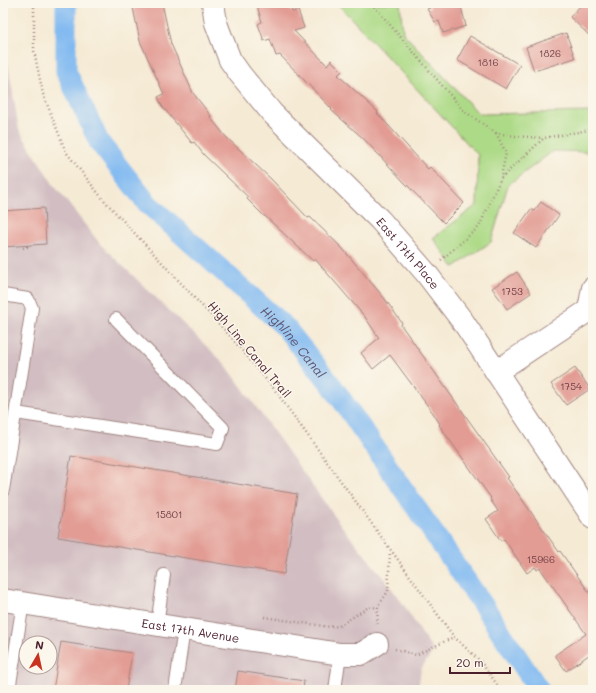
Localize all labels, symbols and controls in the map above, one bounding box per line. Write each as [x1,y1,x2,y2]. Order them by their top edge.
house number: 1826 [539,46,561,60]
house number: 1816 [477,55,499,69]
street label: East 17th Place [373,214,443,292]
house number: 1753 [501,284,523,298]
street label: High Line Canal Trail [205,297,295,401]
water label: Highline Canal [258,301,331,381]
house number: 1754 [560,379,582,393]
house number: 15801 [156,507,183,521]
house number: 15966 [527,552,555,566]
street label: East 17th Avenue [141,614,241,646]
north arrow [18,635,58,675]
text: N [34,637,45,653]
scale bar [450,649,510,675]
text: 20 m [456,654,484,670]

